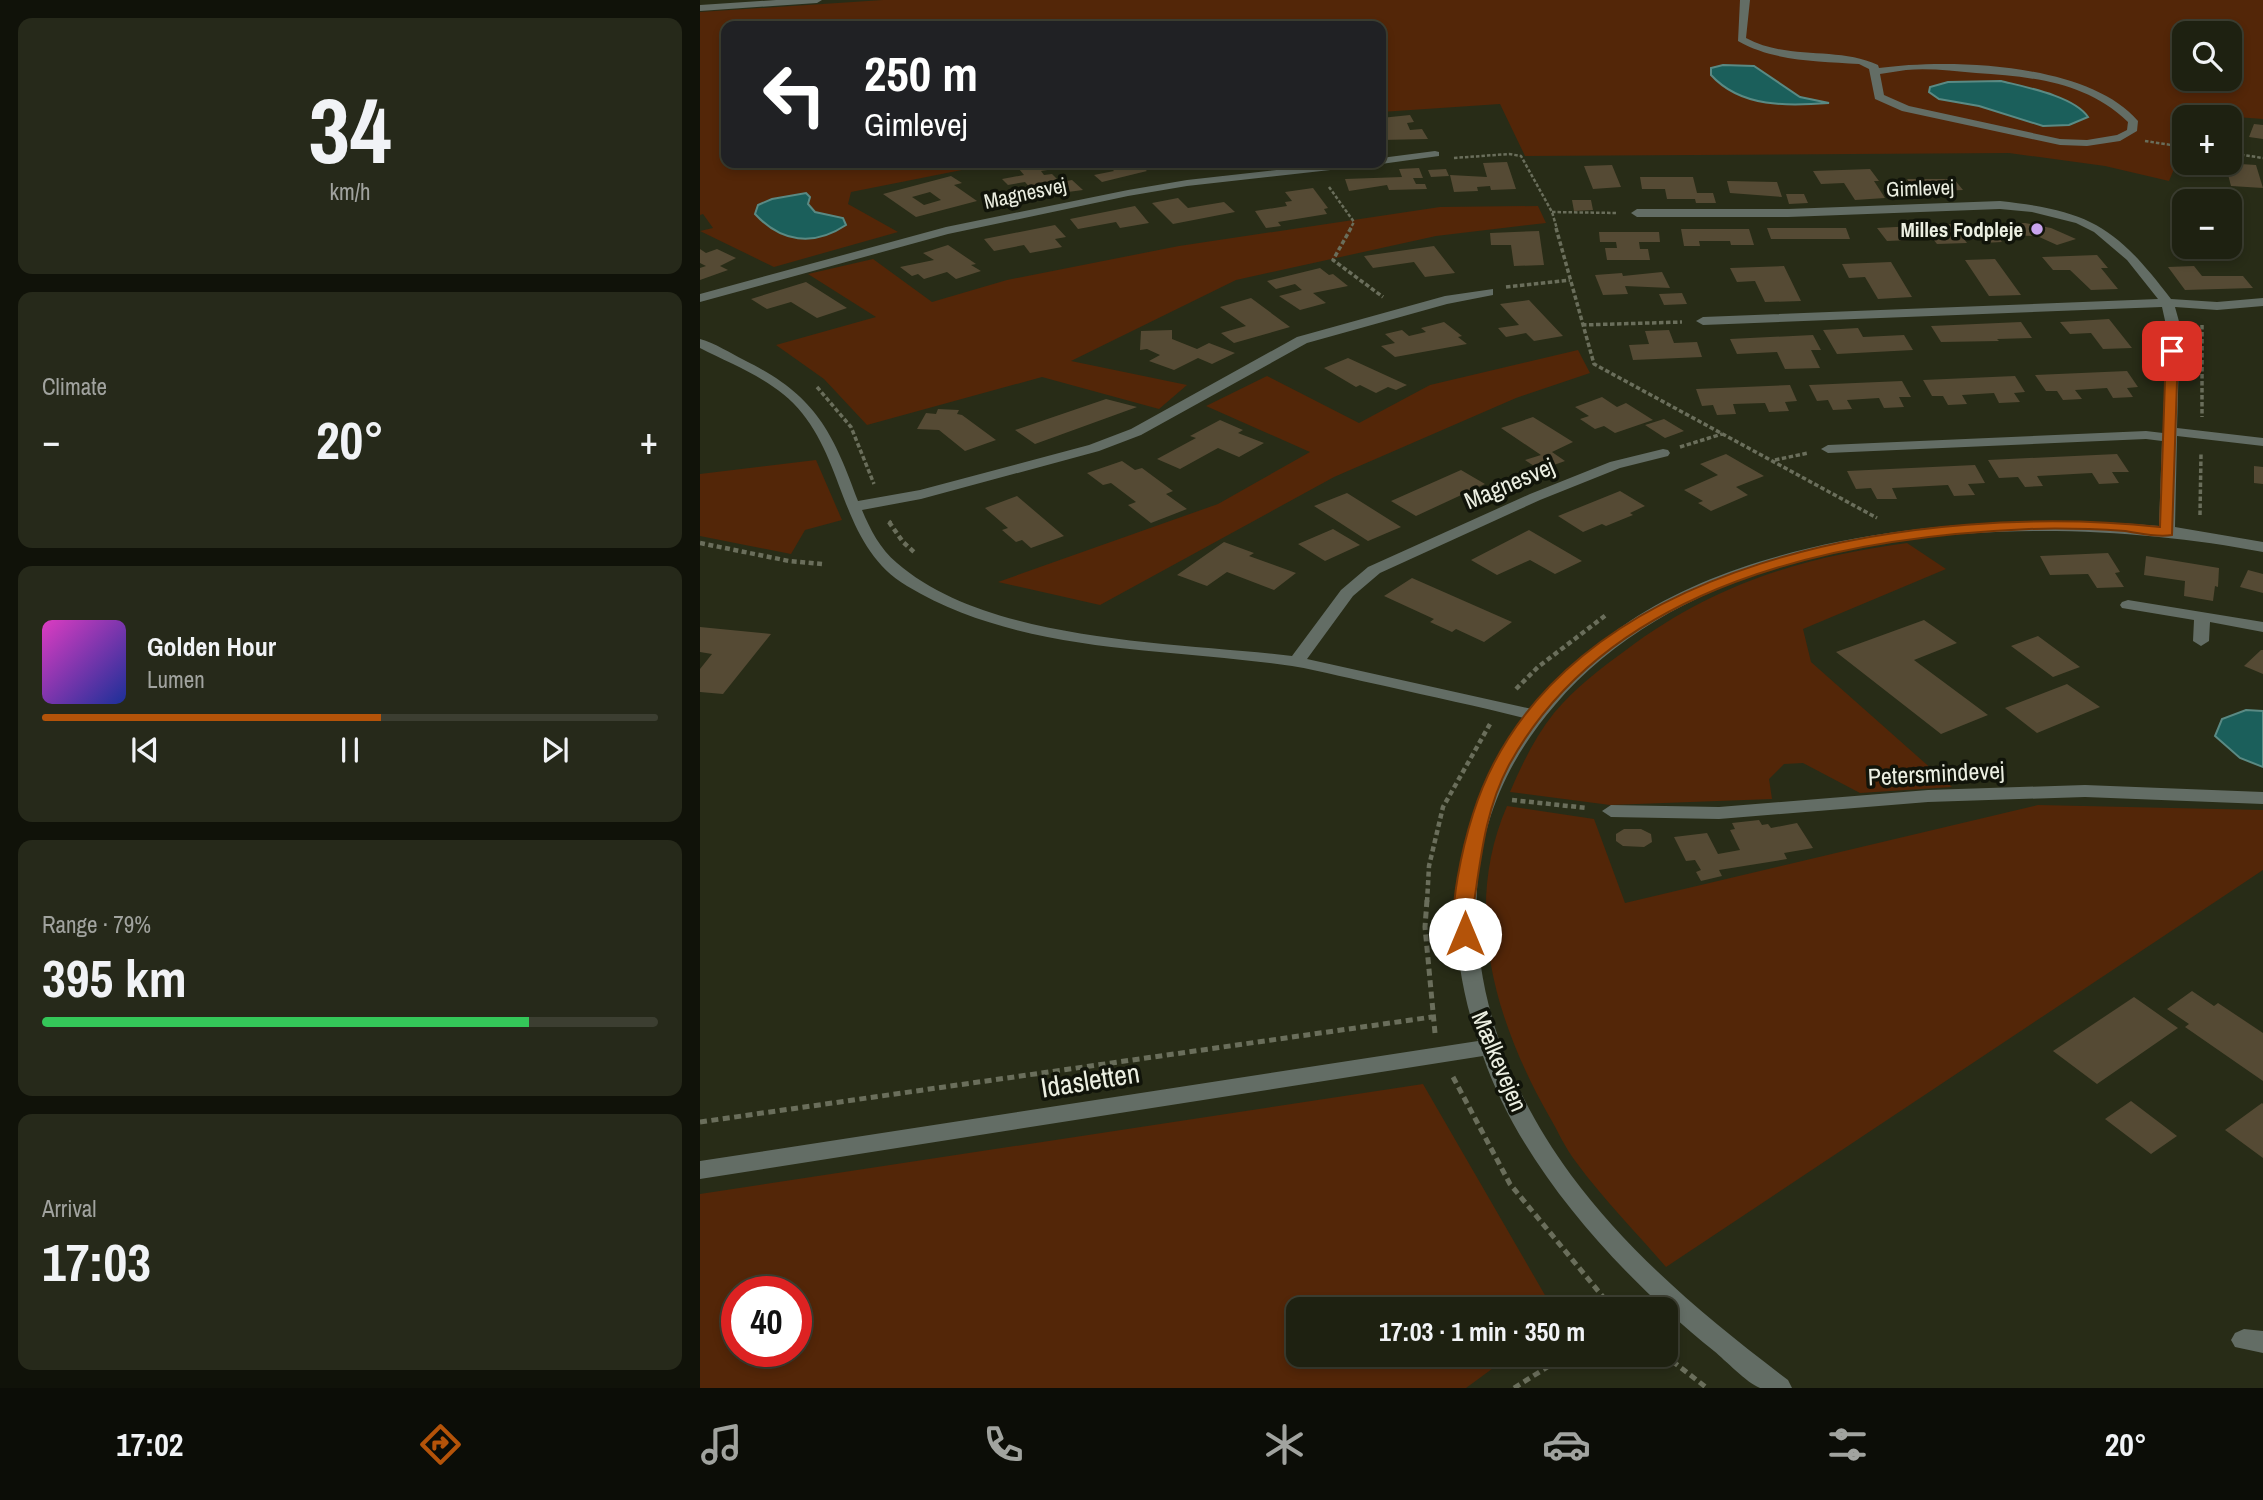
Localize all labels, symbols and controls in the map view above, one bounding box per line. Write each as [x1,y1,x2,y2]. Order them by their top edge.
map controls [2172,21,2242,259]
button: search [2172,21,2242,91]
text: 250 m [864,40,978,106]
icon: left [749,49,840,140]
text: 34 [309,69,392,191]
text: Gimlevej [864,103,968,146]
button: + [2172,105,2242,175]
street label: Magnesvej [981,170,1069,216]
street label: Gimlevej [1886,172,1954,204]
text: km/h [330,176,370,207]
button: − [2172,189,2242,259]
place label: Milles Fodpleje [1900,215,2023,244]
marker: Milles Fodpleje [2029,221,2045,237]
pin [2142,321,2202,381]
icon: arrive [2153,332,2191,370]
text: Climate [42,371,107,402]
text: 20° [316,405,384,475]
text: − [42,415,60,466]
text: + [640,415,658,466]
street label: Magnesvej [1459,450,1559,516]
text: Golden Hour [147,629,276,664]
text: Lumen [147,664,205,695]
icon: previous [126,731,164,769]
icon: pause [331,731,369,769]
icon: next [536,731,574,769]
street label: Petersmindevej [1867,753,2005,793]
position arrow [1428,897,1502,971]
text: Range · 79% [42,909,151,940]
text: 395 km [42,943,187,1013]
street label: Mælkevejen [1465,1006,1535,1116]
street label: Idasletten [1038,1053,1142,1107]
text: Arrival [42,1193,97,1224]
text: 17:03 [42,1227,151,1297]
speed limit sign: 40 [721,1276,812,1367]
text: 17:03 · 1 min · 350 m [1379,1314,1585,1349]
icon: directions [416,1420,465,1469]
icon: music [697,1420,746,1469]
icon: phone [979,1420,1028,1469]
icon: climate [1260,1420,1309,1469]
icon: car [1542,1420,1591,1469]
icon: filters [1823,1420,1872,1469]
text: 17:02 [116,1423,183,1466]
text: 20° [2105,1423,2147,1466]

